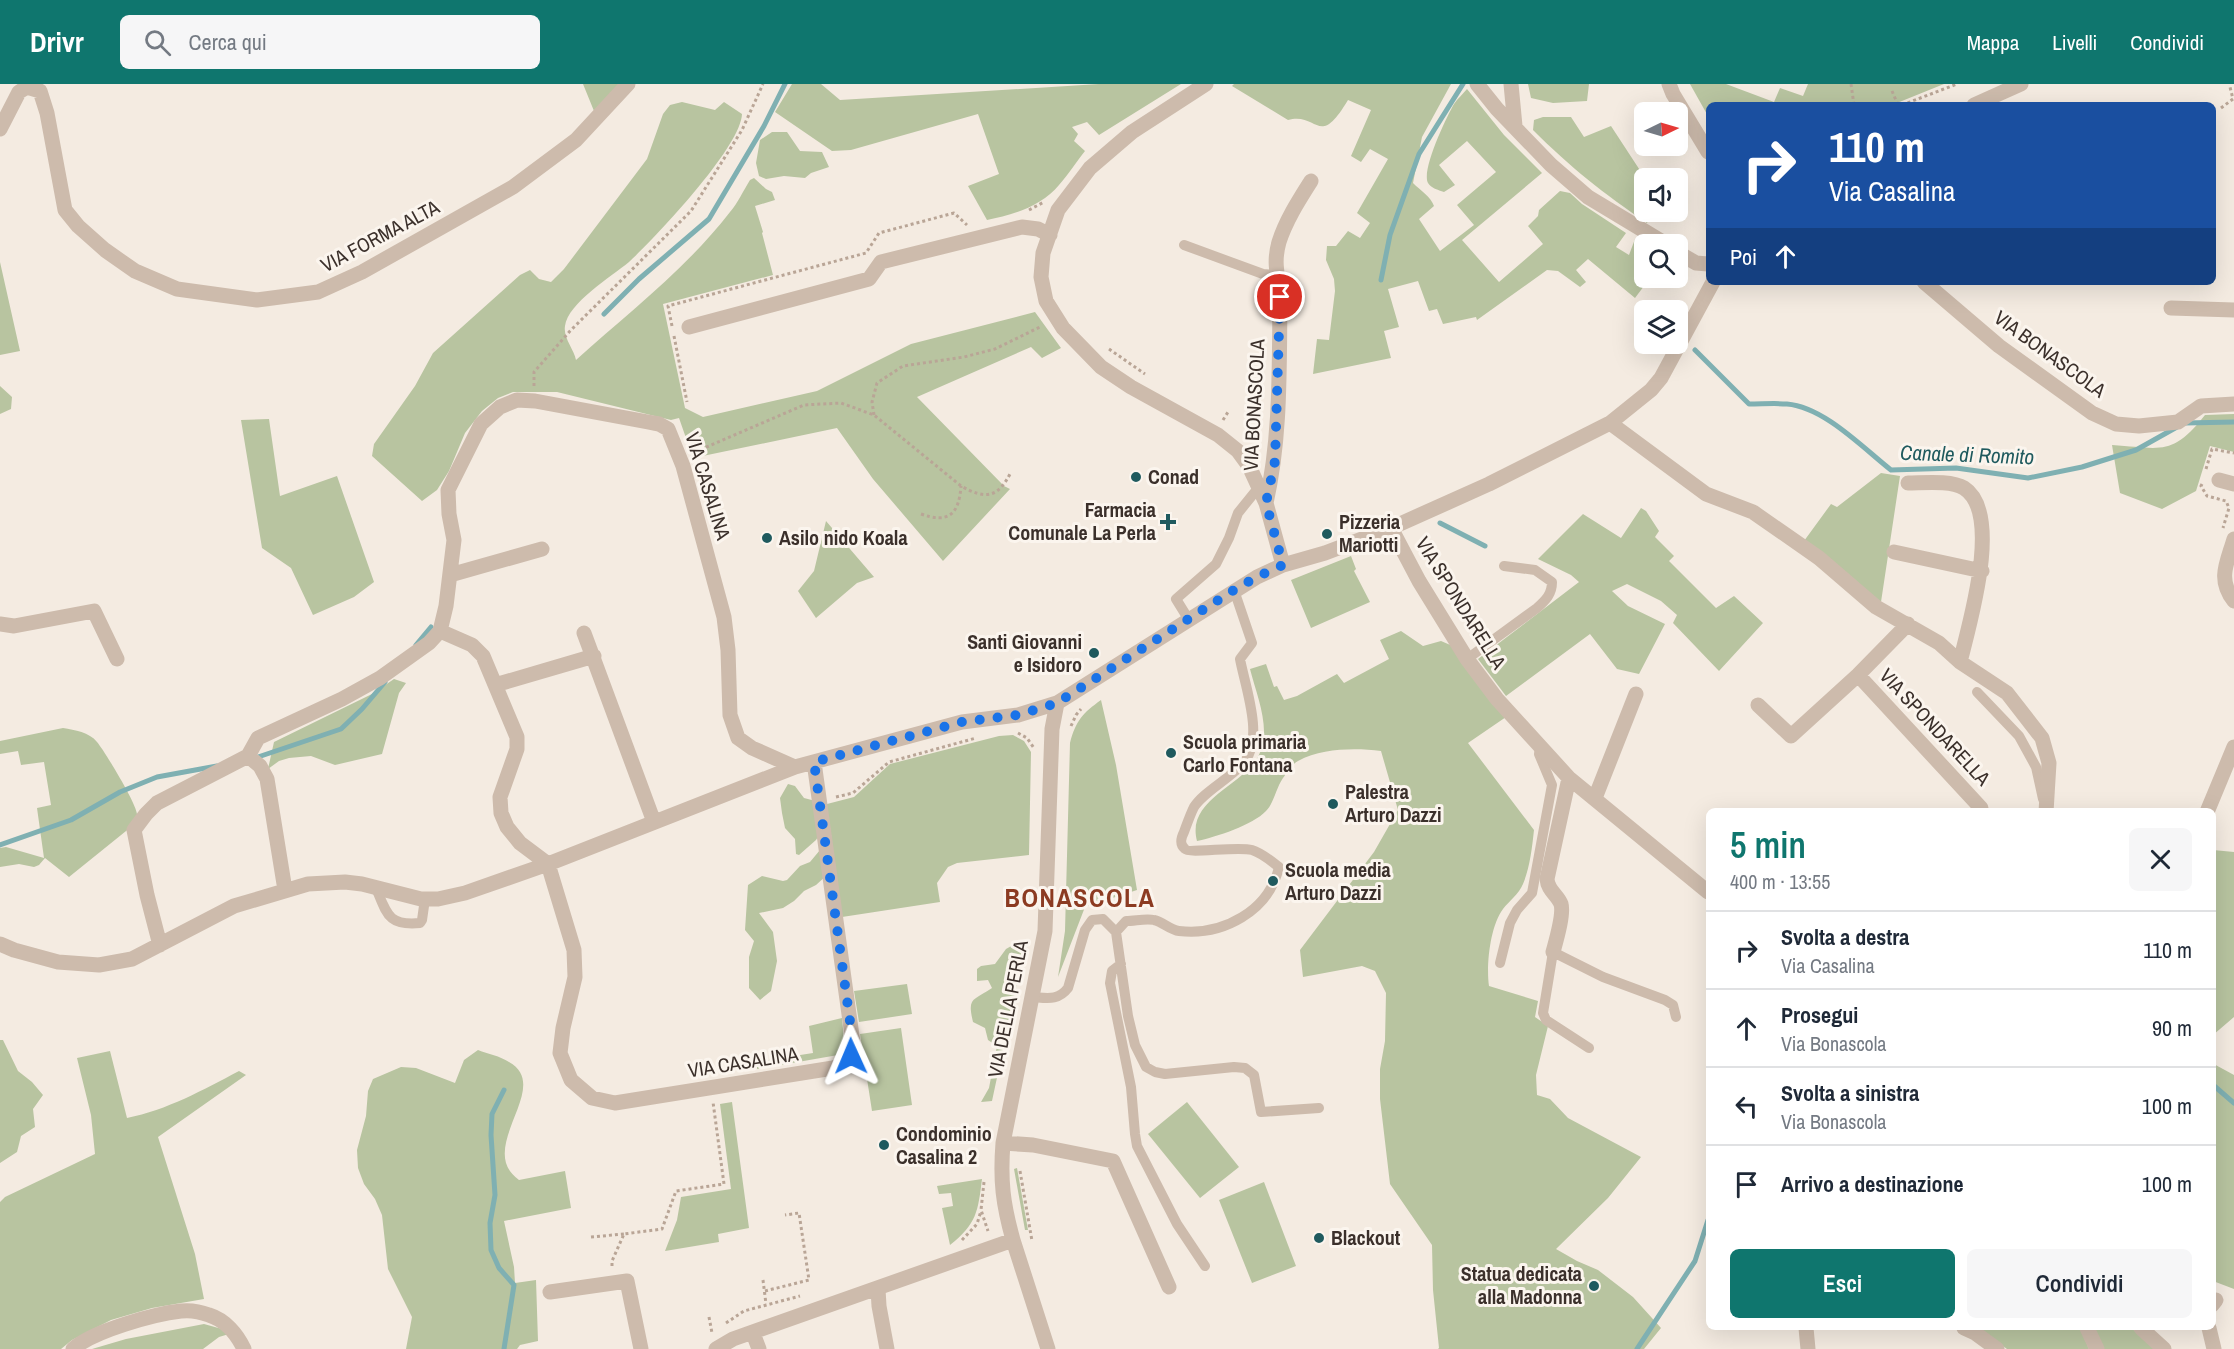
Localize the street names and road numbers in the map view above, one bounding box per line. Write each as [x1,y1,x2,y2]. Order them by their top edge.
street label: VIA FORMA ALTA [316,193,444,278]
street label: VIA BONASCOLA [1989,304,2112,403]
street label: VIA BONASCOLA [1237,338,1270,472]
street label: VIA CASALINA [679,429,738,543]
street label: VIA SPONDARELLA [1410,531,1513,674]
street label: VIA SPONDARELLA [1874,662,1997,791]
street label: VIA DELLA PERLA [981,938,1034,1080]
street label: VIA CASALINA [686,1039,800,1084]

